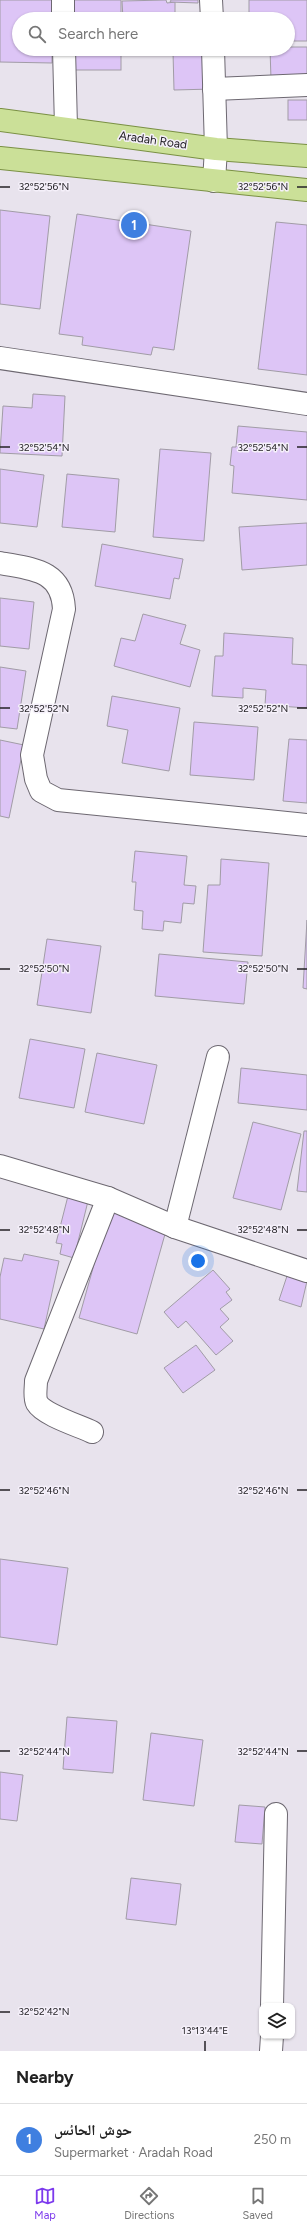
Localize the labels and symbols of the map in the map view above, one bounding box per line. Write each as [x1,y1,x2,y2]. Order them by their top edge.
street label: Aradah Road [118,128,188,152]
text: 32°52'56"N [19,180,69,193]
text: 32°52'56"N [238,180,288,193]
pin: 1 [121,210,147,240]
text: 32°52'54"N [19,441,69,454]
text: 32°52'54"N [238,441,288,454]
text: 32°52'52"N [19,702,69,715]
text: 32°52'52"N [238,702,288,715]
text: 32°52'50"N [18,962,70,975]
text: 32°52'50"N [237,962,289,975]
text: 32°52'48"N [18,1223,70,1236]
text: 32°52'48"N [237,1223,289,1236]
your location [188,1251,208,1271]
text: 32°52'46"N [19,1484,69,1497]
text: 32°52'46"N [238,1484,288,1497]
text: 32°52'44"N [18,1745,70,1758]
text: 32°52'44"N [237,1745,289,1758]
text: 32°52'42"N [19,2005,69,2018]
text: 13°13'44"E [182,2024,228,2037]

